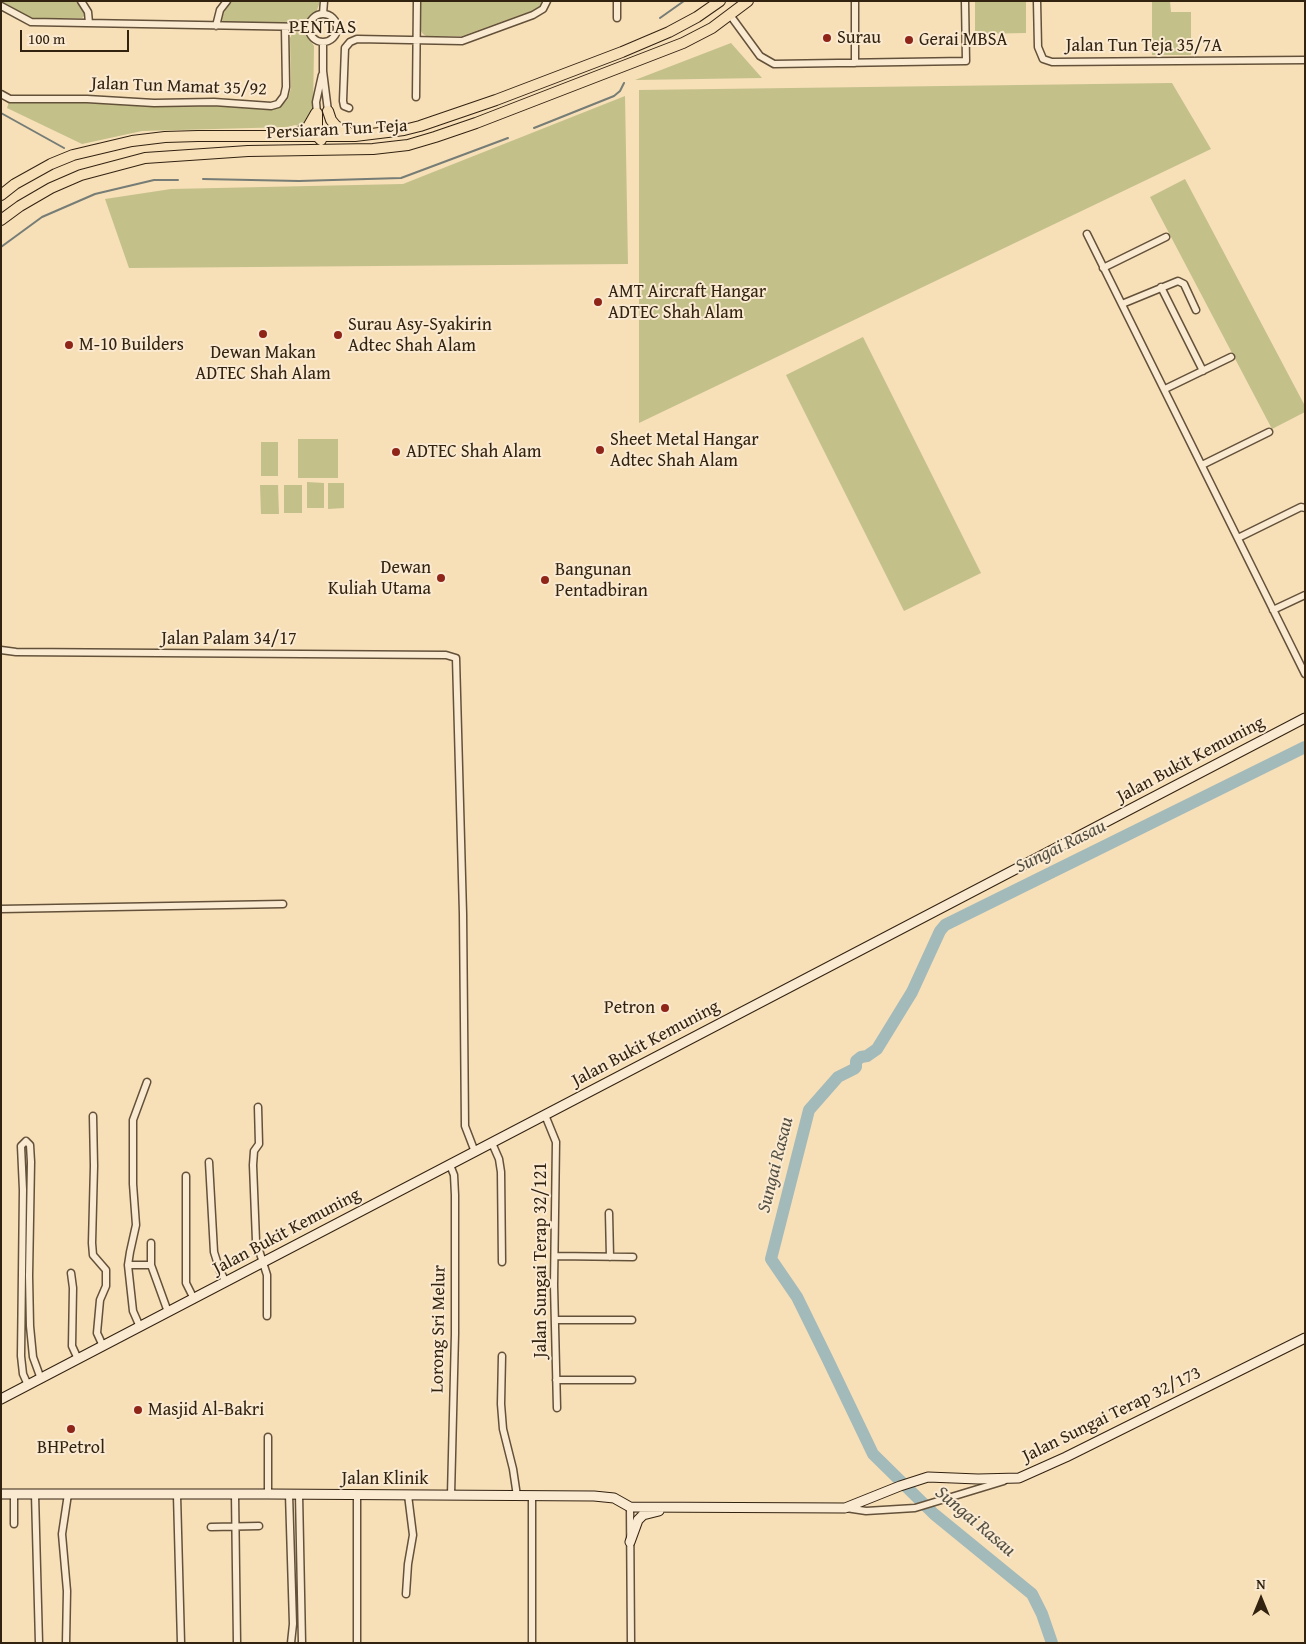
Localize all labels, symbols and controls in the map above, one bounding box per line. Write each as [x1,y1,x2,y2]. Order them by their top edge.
district label: PENTAS [288,17,358,39]
scale bar [22,20,131,52]
place label: Surau [837,27,881,49]
text: 100 m [28,28,65,49]
place label: Gerai MBSA [919,29,1007,51]
marker: Surau [821,32,833,44]
marker: Gerai MBSA [903,34,915,46]
street label: Jalan Tun Teja 35/7A [1066,35,1222,57]
street label: Jalan Tun Mamat 35/92 [91,73,267,101]
street label: Persiaran Tun Teja [266,116,408,144]
place label: AMT Aircraft Hangar ADTEC Shah Alam [608,281,766,324]
marker: AMT Aircraft Hangar ADTEC Shah Alam [592,296,604,308]
place label: Surau Asy-Syakirin Adtec Shah Alam [348,314,492,356]
marker: Dewan Makan ADTEC Shah Alam [257,328,269,340]
marker: Surau Asy-Syakirin Adtec Shah Alam [332,329,344,341]
place label: M-10 Builders [79,334,184,356]
marker: M-10 Builders [63,339,75,351]
place label: Dewan Makan ADTEC Shah Alam [195,342,331,384]
place label: Sheet Metal Hangar Adtec Shah Alam [610,429,759,472]
place label: ADTEC Shah Alam [406,441,541,463]
marker: Sheet Metal Hangar Adtec Shah Alam [594,444,606,456]
marker: ADTEC Shah Alam [390,446,402,458]
place label: Dewan Kuliah Utama [328,557,431,600]
place label: Bangunan Pentadbiran [555,559,648,602]
marker: Dewan Kuliah Utama [435,572,447,584]
marker: Bangunan Pentadbiran [539,574,551,586]
street label: Jalan Palam 34/17 [161,628,297,650]
street label: Jalan Bukit Kemuning [1114,712,1268,808]
water label: Sungai Rasau [1012,815,1110,879]
street label: Jalan Bukit Kemuning [569,996,723,1092]
place label: Petron [604,997,655,1019]
marker: Petron [659,1002,671,1014]
water label: Sungai Rasau [753,1115,799,1215]
street label: Jalan Sungai Terap 32/121 [530,1162,552,1358]
street label: Jalan Bukit Kemuning [210,1184,364,1280]
street label: Lorong Sri Melur [427,1265,451,1393]
street label: Jalan Sungai Terap 32/173 [1019,1362,1205,1468]
place label: Masjid Al-Bakri [148,1399,264,1421]
marker: Masjid Al-Bakri [132,1404,144,1416]
marker: BHPetrol [65,1423,77,1435]
place label: BHPetrol [37,1437,105,1459]
street label: Jalan Klinik [342,1468,428,1490]
water label: Sungai Rasau [930,1482,1020,1562]
north arrow [1236,1574,1286,1624]
text: N [1256,1574,1266,1594]

